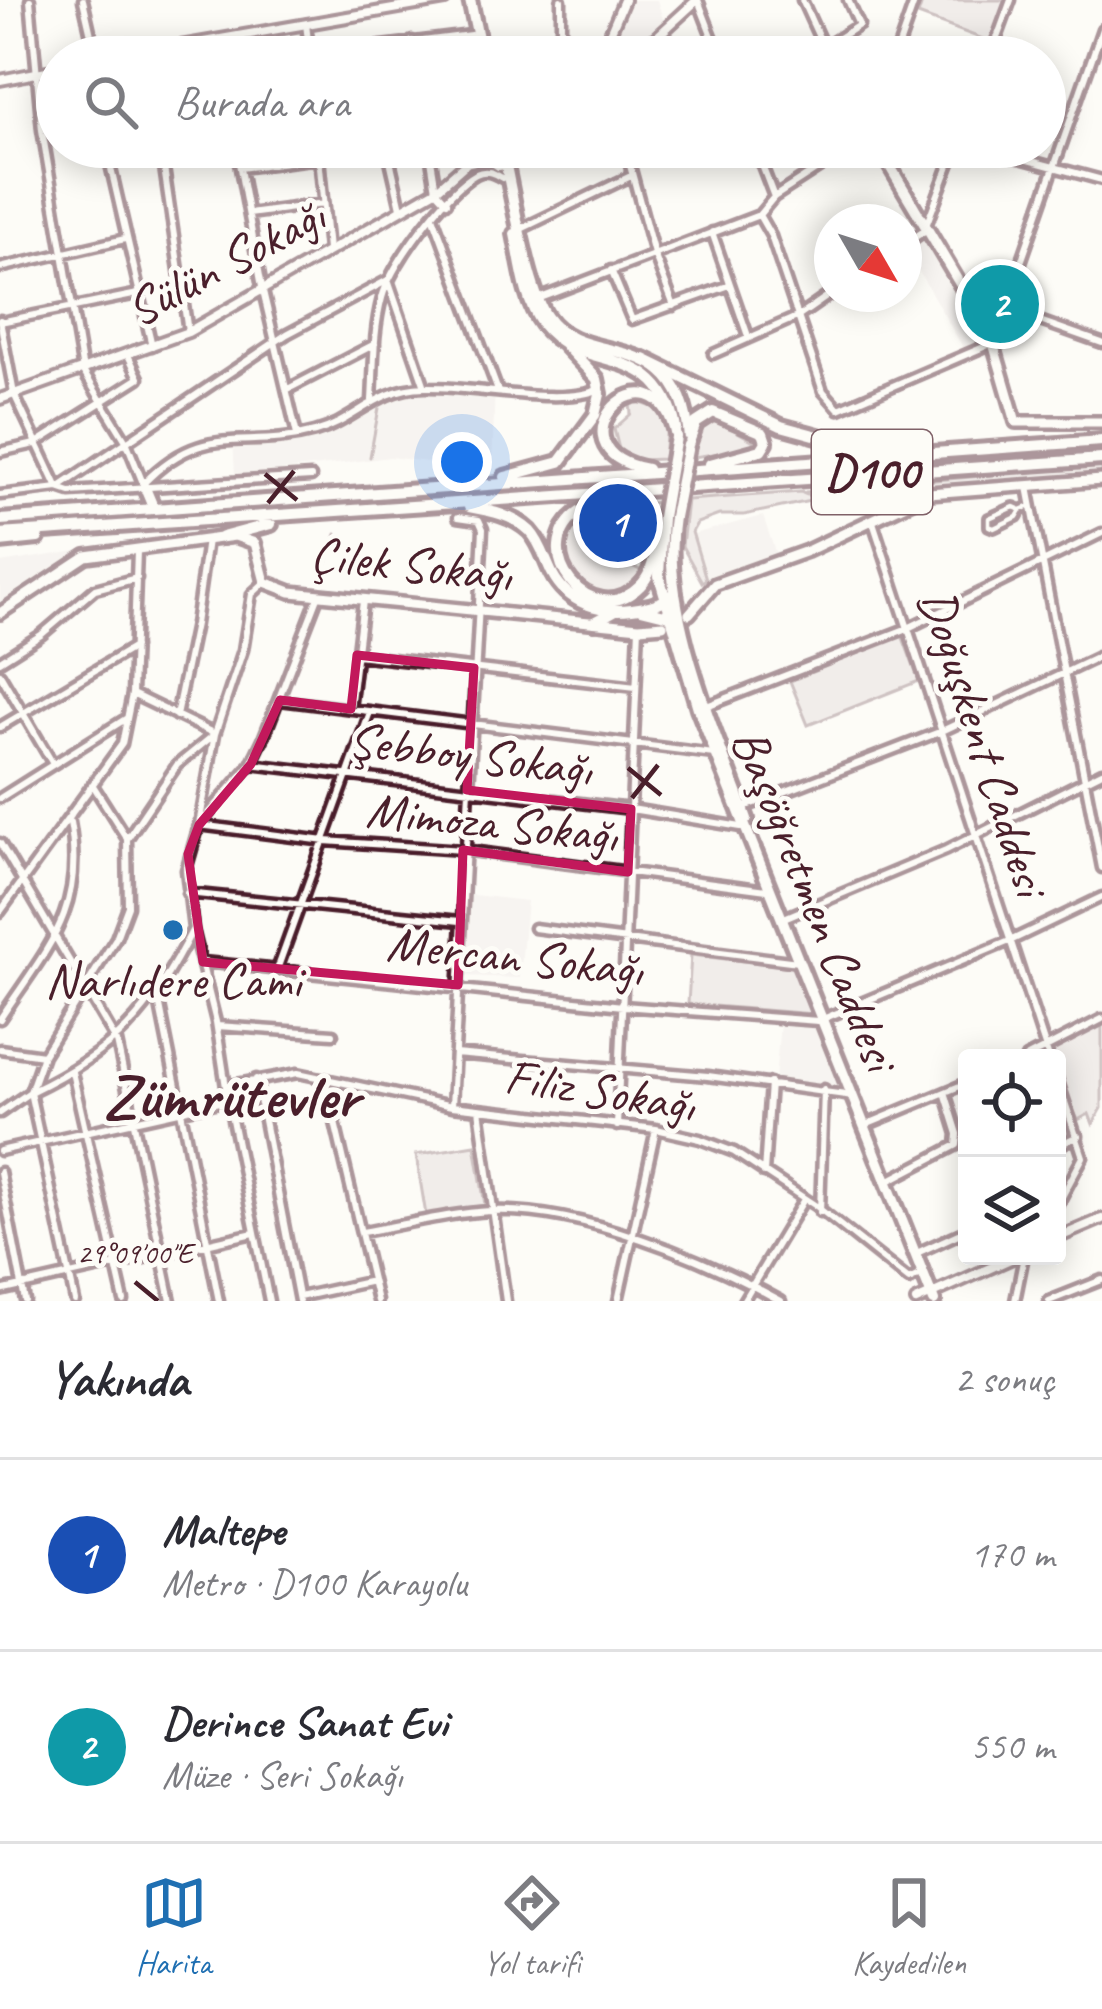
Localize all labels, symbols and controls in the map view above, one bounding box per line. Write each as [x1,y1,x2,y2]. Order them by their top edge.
search box [36,36,1066,168]
icon: search [78,69,144,135]
text: Burada ara [174,74,349,131]
street label: Sülün Sokağı [115,182,337,341]
north arrow [814,204,922,312]
pin: 2 [961,259,1039,349]
road number: D100 [812,430,932,514]
your location [432,432,492,492]
pin: 1 [579,478,657,568]
street label: Çilek Sokağı [307,522,517,607]
street label: Doğuşkent Caddesi [904,581,1065,908]
street label: Şebboy Sokağı [345,707,598,801]
street label: Başöğretmen Caddesi [717,719,915,1084]
street label: Mimoza Sokağı [364,777,623,867]
street label: Mercan Sokağı [384,911,648,1001]
marker: Narlıdere Cami [160,917,186,943]
place label: Narlıdere Cami [45,948,307,1012]
street label: Filiz Sokağı [501,1043,702,1137]
map controls [958,1049,1066,1265]
button: locate [958,1049,1066,1157]
district label: Zümrütevler [103,1057,365,1136]
button: layers [958,1157,1066,1265]
text: 29°09'00"E [77,1234,197,1272]
text: Yakında [48,1347,188,1411]
text: 2 sonuç [954,1355,1054,1404]
text: Maltepe [162,1502,285,1559]
text: 1 [78,1530,96,1579]
text: 170 m [970,1530,1054,1579]
text: Metro · D100 Karayolu [162,1559,467,1608]
text: Derince Sanat Evi [162,1694,447,1751]
text: 2 [78,1722,96,1771]
text: 550 m [970,1722,1054,1771]
text: Müze · Seri Sokağı [162,1751,402,1800]
tab: Harita [136,1870,211,1984]
tab: Yol tarifi [483,1870,580,1984]
tab: Kaydedilen [852,1870,966,1984]

